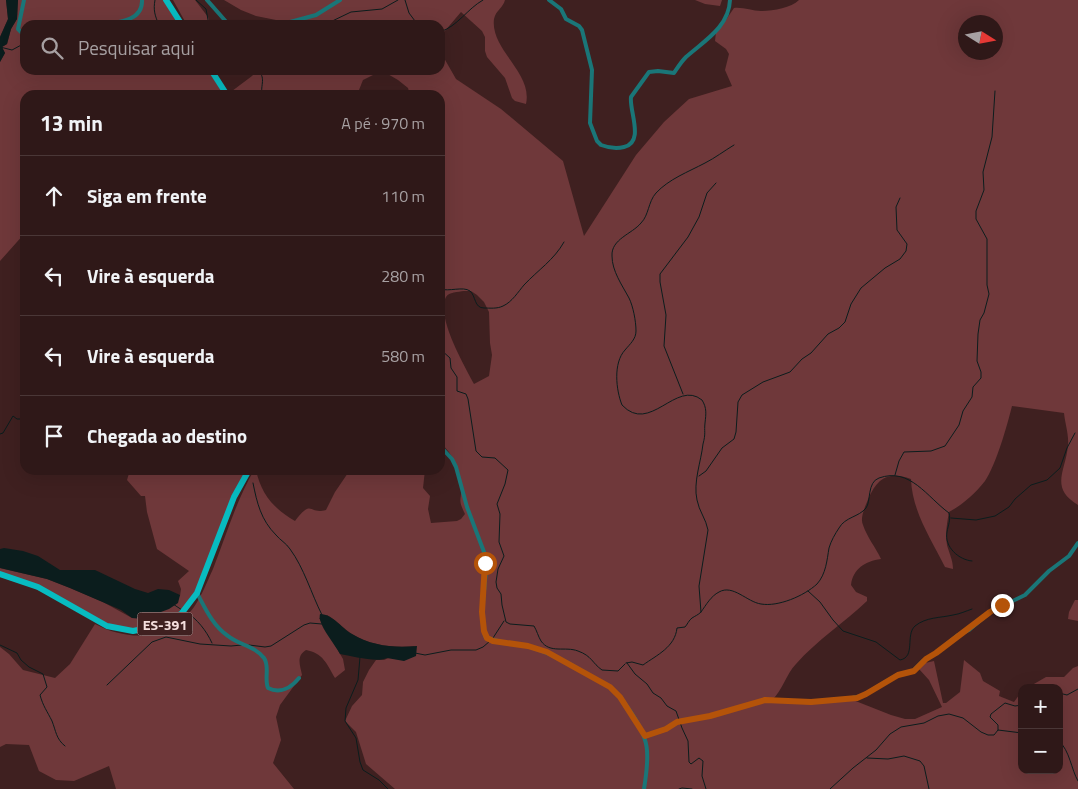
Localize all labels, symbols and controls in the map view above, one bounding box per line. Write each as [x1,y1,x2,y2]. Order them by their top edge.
north arrow [958,15,1003,60]
search box [20,20,445,75]
text: Pesquisar aqui [78,33,195,62]
icon: search [38,34,66,62]
text: 13 min [40,107,103,139]
text: A pé · 970 m [341,111,425,135]
text: Siga em frente [87,181,207,210]
icon: ahead [40,182,68,210]
text: 110 m [381,184,425,208]
text: Vire à esquerda [87,261,215,290]
icon: left [40,262,68,290]
text: 280 m [381,264,425,288]
text: Vire à esquerda [87,341,215,370]
icon: left [40,342,68,370]
text: 580 m [381,344,425,368]
text: Chegada ao destino [87,421,247,450]
icon: arrive [40,422,68,450]
route start [474,552,497,575]
route end [991,594,1014,617]
road number: ES-391 [138,612,192,636]
map controls [1018,684,1063,774]
button: + [1018,684,1063,729]
button: − [1018,729,1063,774]

